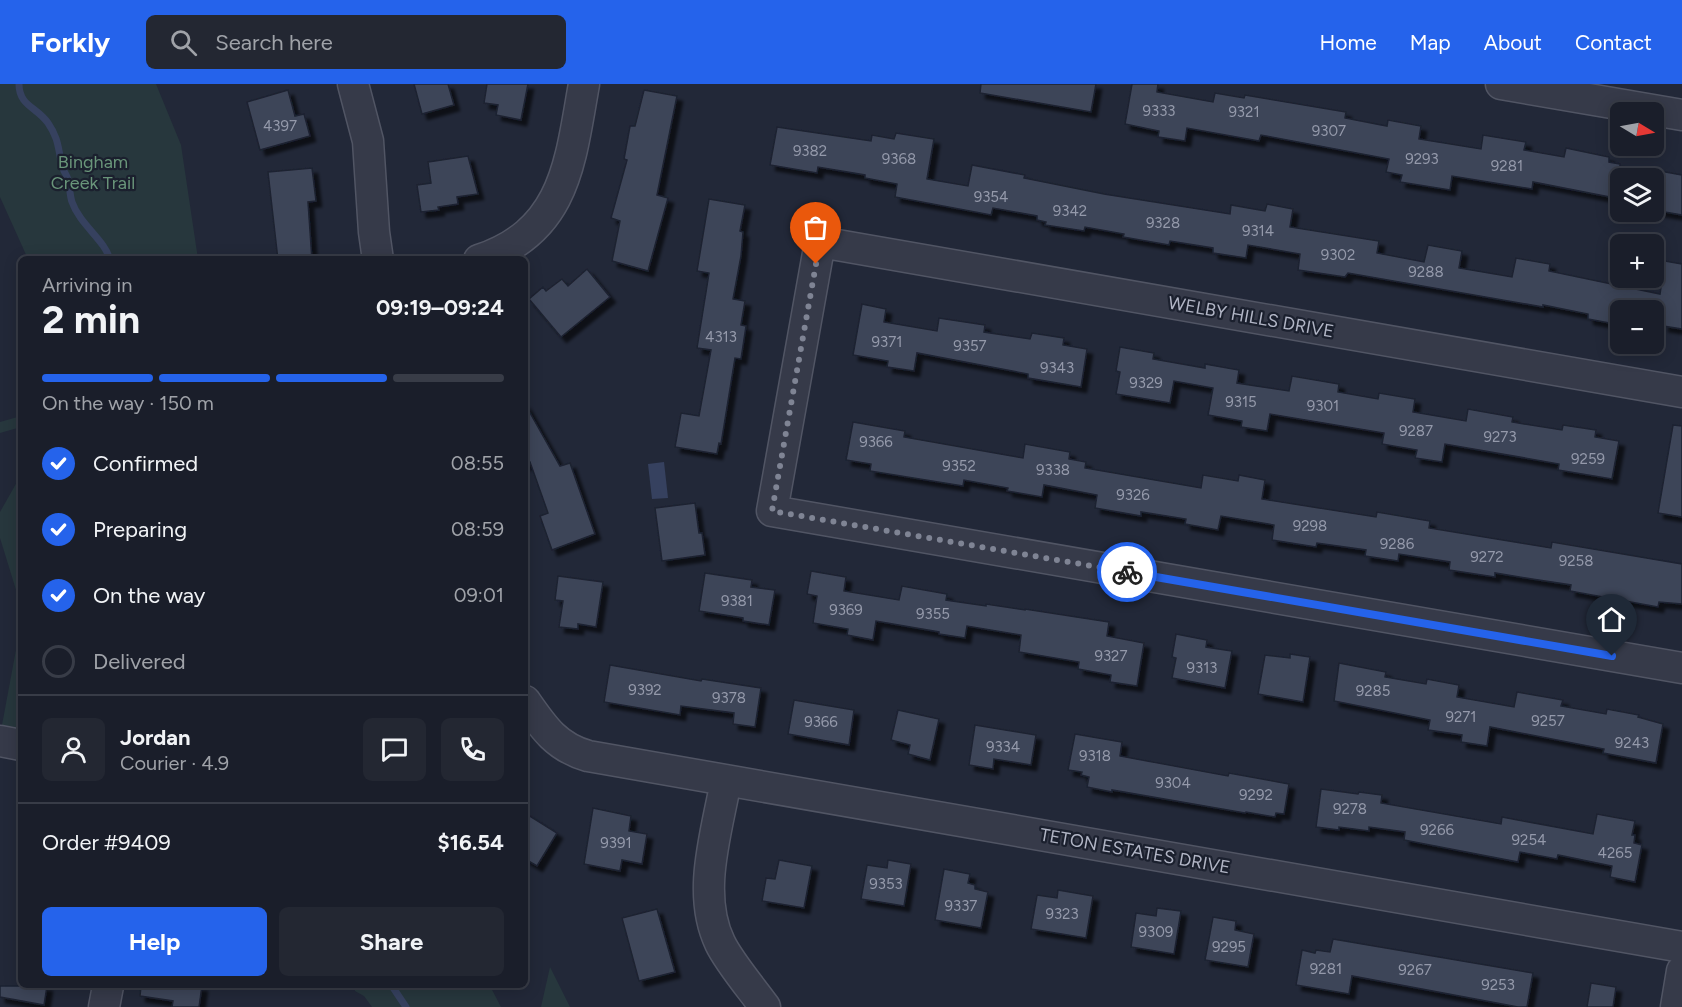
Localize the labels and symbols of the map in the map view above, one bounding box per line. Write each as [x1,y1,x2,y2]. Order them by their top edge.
house number: 9333 [1143,102,1175,120]
north arrow [1610,102,1664,156]
house number: 9321 [1228,103,1260,121]
house number: 4397 [263,117,297,135]
house number: 9307 [1312,122,1346,140]
house number: 9382 [793,142,827,160]
house number: 9368 [882,150,916,168]
house number: 9293 [1405,150,1439,168]
park label: Bingham Creek Trail [51,151,135,194]
house number: 9281 [1491,157,1523,175]
house number: 9354 [974,188,1008,206]
pin [790,202,841,264]
house number: 9342 [1053,202,1087,220]
house number: 9328 [1146,214,1180,232]
house number: 9314 [1242,222,1274,240]
house number: 9302 [1321,246,1355,264]
house number: 9288 [1408,263,1444,281]
street label: WELBY HILLS DRIVE [1166,292,1336,342]
house number: 4313 [705,328,737,346]
house number: 9371 [872,333,902,351]
house number: 9357 [953,337,987,355]
house number: 9343 [1040,359,1074,377]
house number: 9329 [1129,374,1163,392]
house number: 9315 [1225,393,1257,411]
house number: 9301 [1307,397,1339,415]
house number: 9287 [1399,422,1433,440]
house number: 9273 [1483,428,1517,446]
house number: 9366 [859,433,893,451]
house number: 9259 [1571,450,1605,468]
house number: 9352 [942,457,976,475]
house number: 9338 [1036,461,1070,479]
house number: 9326 [1116,486,1150,504]
house number: 9298 [1293,517,1327,535]
house number: 9286 [1380,535,1415,553]
courier [1097,542,1157,602]
house number: 9272 [1470,548,1504,566]
house number: 9258 [1559,552,1593,570]
house number: 9381 [721,592,753,610]
pin [1586,594,1637,656]
house number: 9369 [829,601,863,619]
house number: 9355 [916,605,950,623]
house number: 9327 [1094,647,1128,665]
house number: 9313 [1186,659,1218,677]
house number: 9392 [628,681,662,699]
house number: 9285 [1356,682,1390,700]
house number: 9378 [712,689,746,707]
house number: 9271 [1445,708,1477,726]
house number: 9257 [1531,712,1565,730]
house number: 9366 [804,713,838,731]
house number: 9243 [1615,734,1649,752]
house number: 9334 [986,738,1020,756]
house number: 9318 [1079,747,1111,765]
house number: 9304 [1155,774,1191,792]
house number: 9292 [1239,786,1273,804]
house number: 9278 [1333,800,1367,818]
house number: 9266 [1420,821,1454,839]
street label: TETON ESTATES DRIVE [1038,823,1232,879]
house number: 9254 [1512,831,1546,849]
house number: 9391 [600,834,632,852]
house number: 4265 [1598,844,1632,862]
house number: 9353 [869,875,903,893]
house number: 9337 [945,897,977,915]
house number: 9323 [1045,905,1079,923]
house number: 9309 [1139,923,1173,941]
house number: 9295 [1212,938,1246,956]
house number: 9281 [1310,960,1342,978]
house number: 9267 [1398,961,1432,979]
house number: 9253 [1481,976,1515,994]

